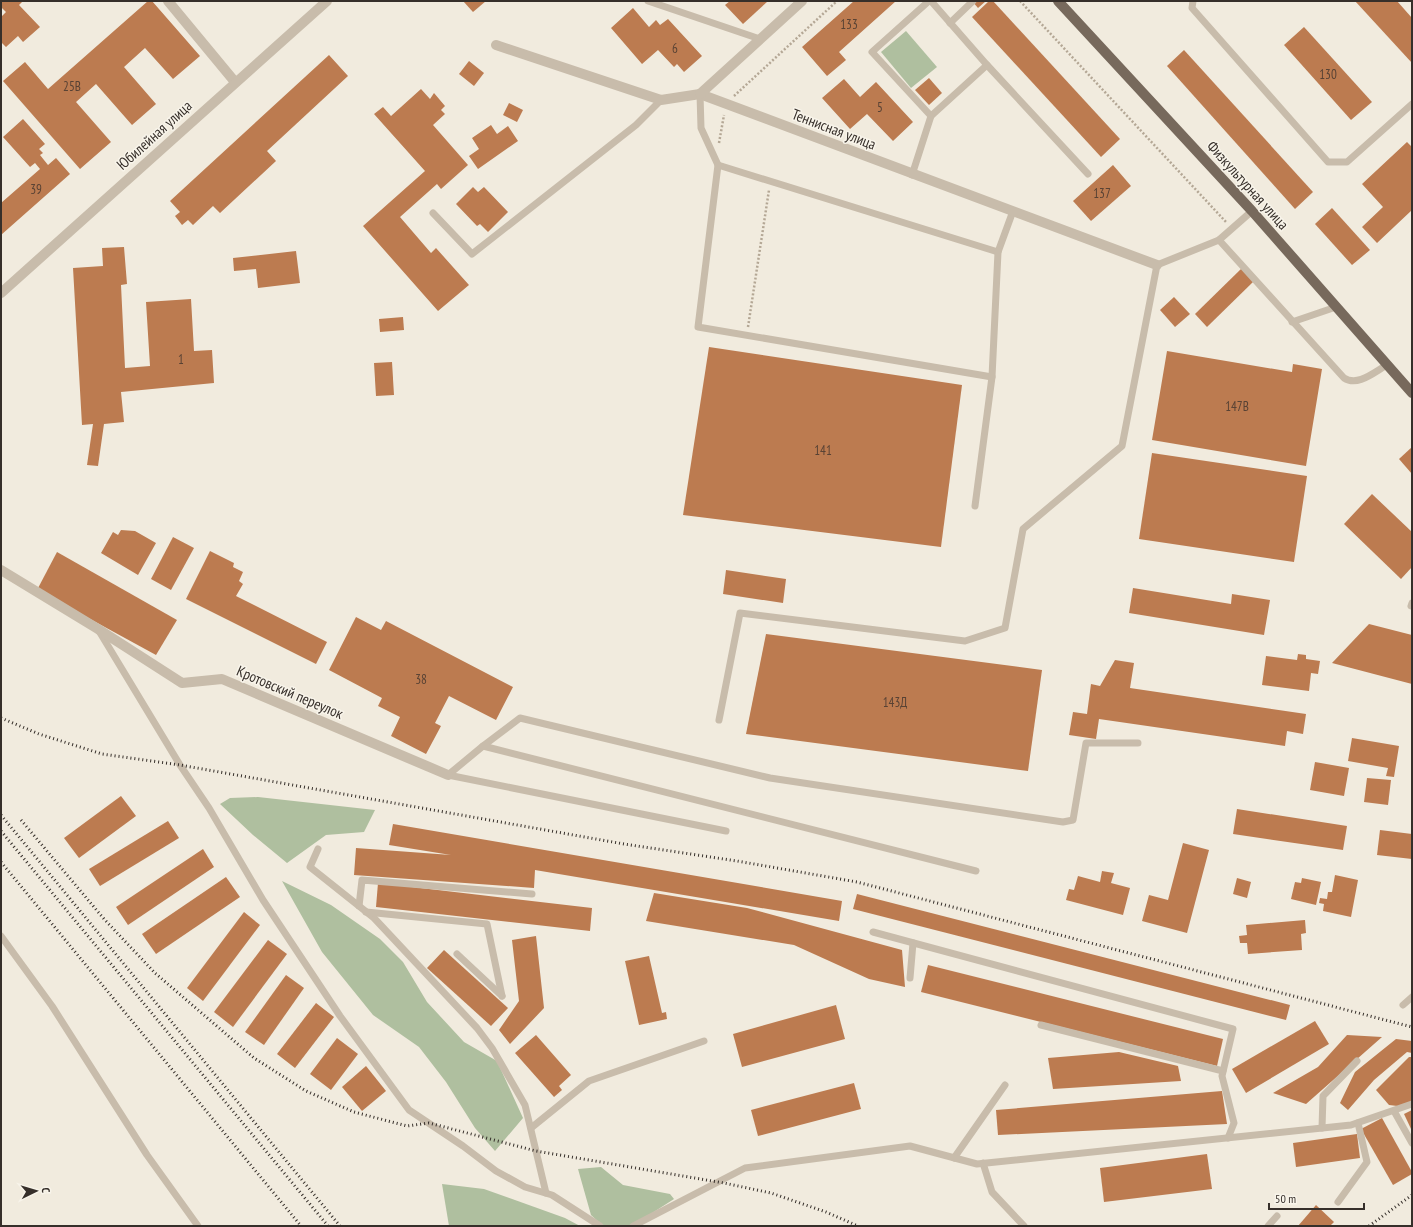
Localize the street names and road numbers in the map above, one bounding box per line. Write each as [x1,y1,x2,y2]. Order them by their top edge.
street label: Юбилейная улица [112,96,196,174]
street label: Теннисная улица [789,104,879,154]
street label: Физкультурная улица [1203,137,1293,233]
street label: Кротовский переулок [234,661,346,723]

